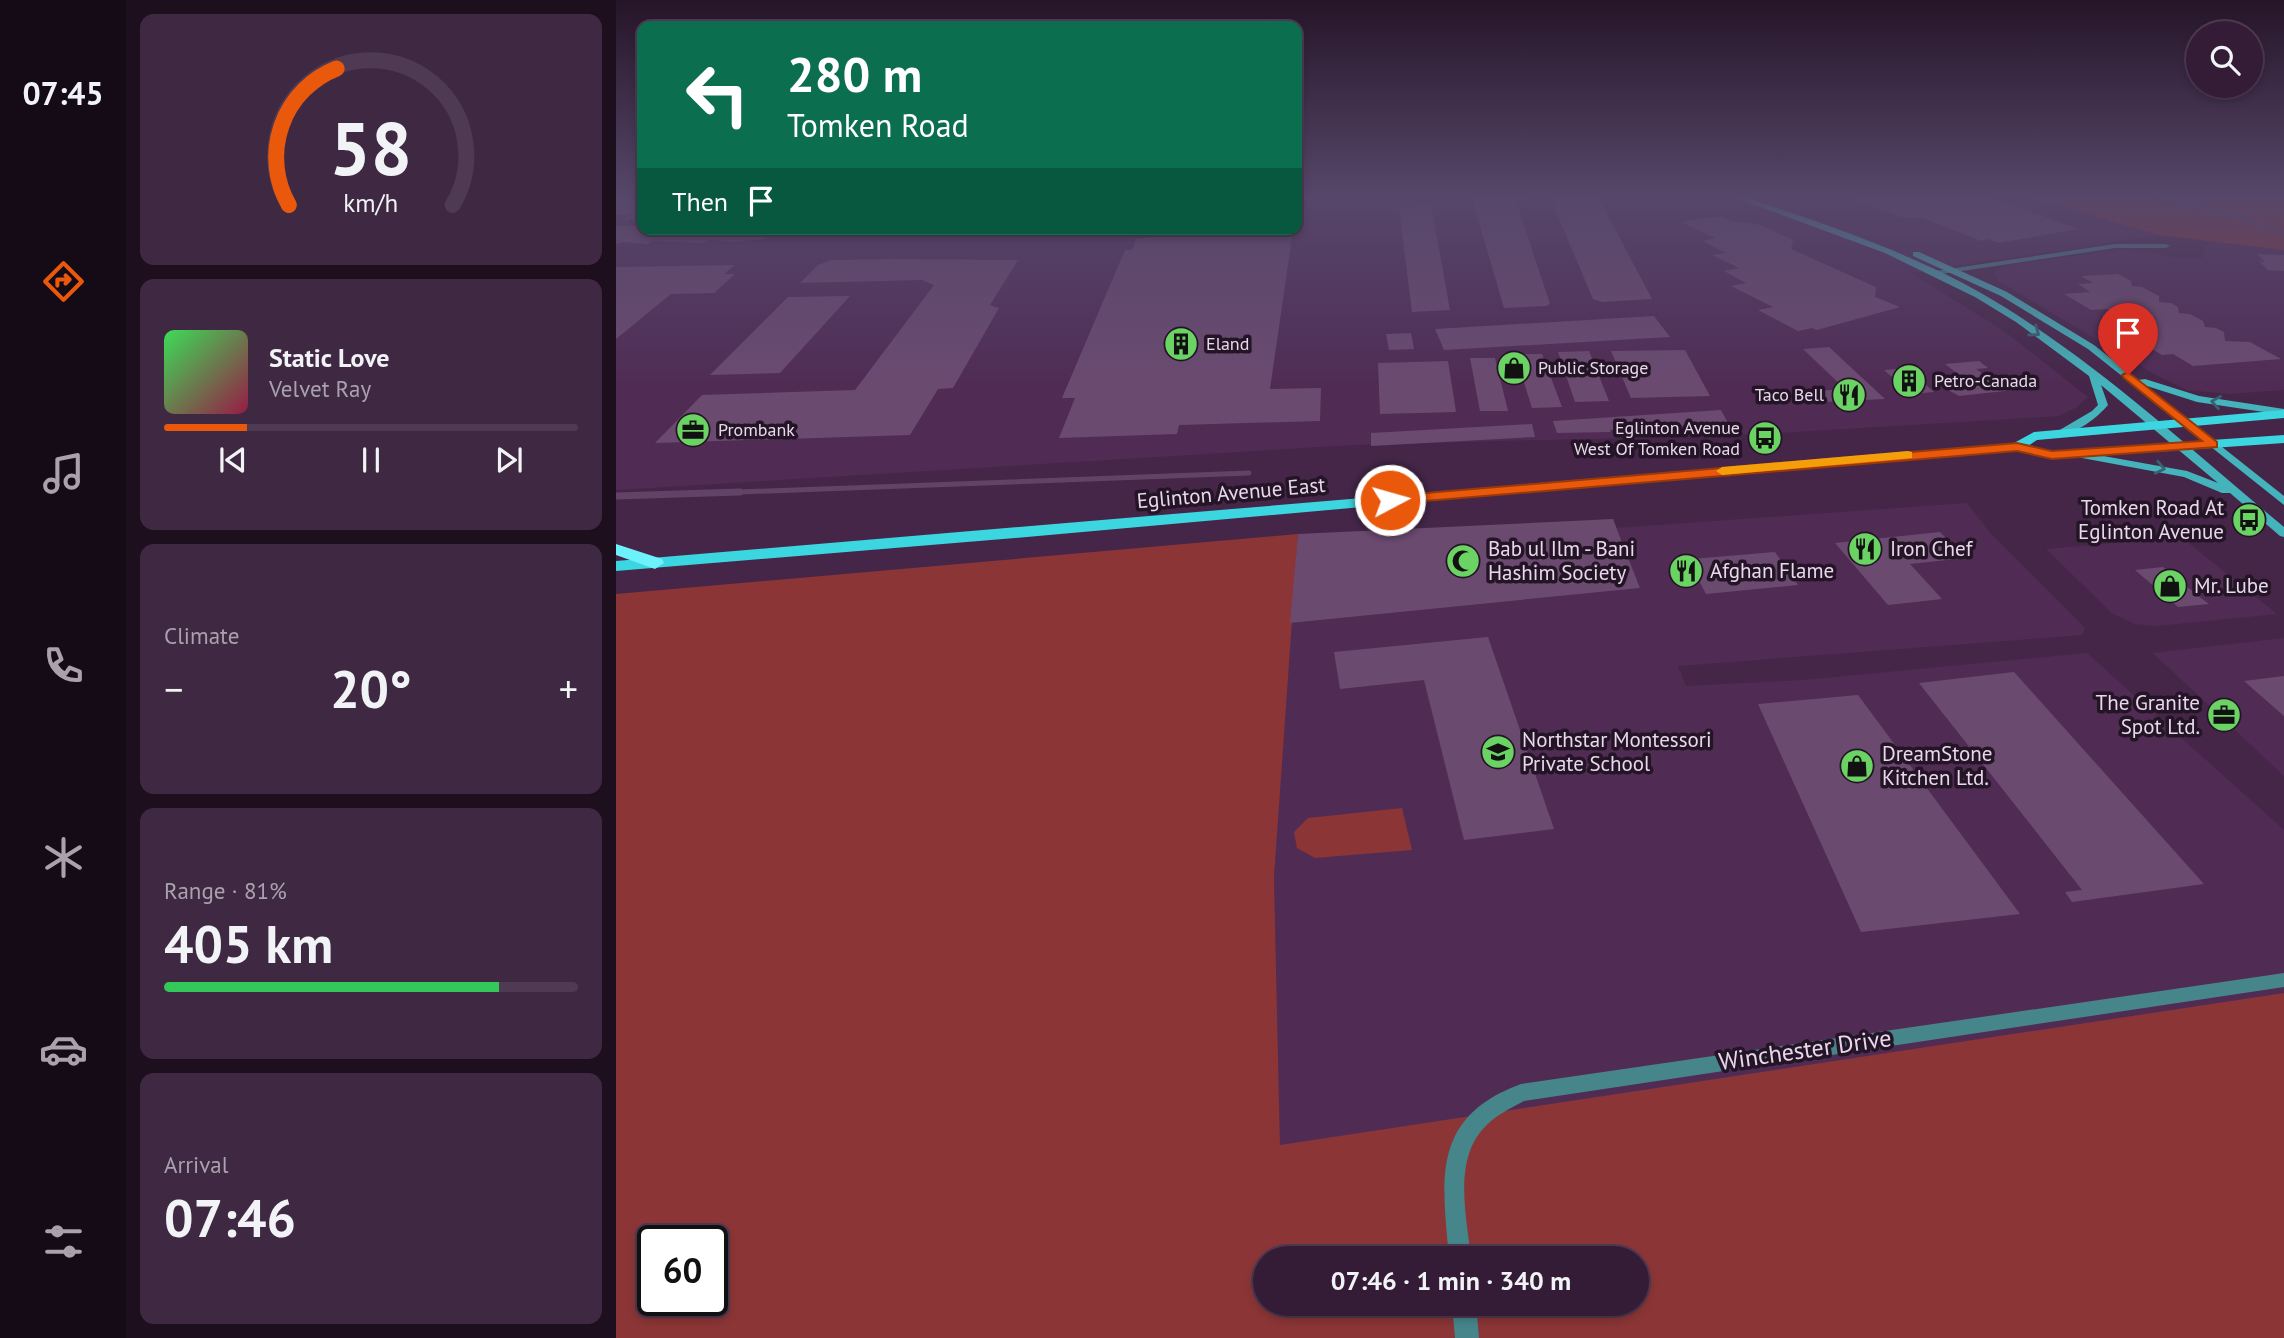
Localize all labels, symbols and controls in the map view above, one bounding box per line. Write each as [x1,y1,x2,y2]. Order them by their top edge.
map controls [2186,21,2263,98]
button: search [2186,21,2263,98]
text: 280 m [787,42,922,106]
icon: left [672,49,763,140]
text: 07:45 [22,72,104,114]
text: 58 [330,102,412,196]
text: Tomken Road [787,104,969,146]
icon: arrive [742,182,780,220]
text: Then [672,185,728,218]
text: km/h [344,187,398,219]
icon: directions [39,257,88,306]
pin [2098,303,2158,375]
icon: arrive [2109,314,2147,352]
one-way arrow [2027,324,2040,336]
building icon: Eland [1162,325,1200,363]
place label: Eland [1206,332,1249,355]
text: Static Love [269,341,390,374]
shop icon: Public Storage [1495,349,1533,387]
place label: Public Storage [1538,356,1648,379]
building icon: Petro-Canada [1890,362,1928,400]
place label: Petro-Canada [1934,369,2037,392]
text: Velvet Ray [269,374,371,403]
restaurant icon: Taco Bell [1830,376,1868,414]
place label: Taco Bell [1755,383,1825,406]
one-way arrow [2211,395,2222,410]
office icon: Prombank [674,411,712,449]
place label: Eglinton Avenue West Of Tomken Road [1574,416,1740,460]
place label: Prombank [718,418,795,441]
bus stop icon: Eglinton Avenue West Of Tomken Road [1746,419,1784,457]
icon: previous [214,441,252,479]
icon: pause [352,441,390,479]
icon: next [490,441,528,479]
icon: music [39,449,88,498]
one-way arrow [2154,460,2166,475]
position arrow [1353,463,1427,537]
street label: Eglinton Avenue East [1136,471,1326,514]
place label: Tomken Road At Eglinton Avenue [2078,494,2224,545]
bus stop icon: Tomken Road At Eglinton Avenue [2230,501,2268,539]
restaurant icon: Iron Chef [1846,530,1884,568]
place label: Bab ul Ilm - Bani Hashim Society [1488,535,1635,586]
place label: Iron Chef [1890,535,1974,562]
mosque icon: Bab ul Ilm - Bani Hashim Society [1444,542,1482,580]
restaurant icon: Afghan Flame [1667,552,1705,590]
place label: Afghan Flame [1710,557,1834,584]
shop icon: Mr. Lube [2151,567,2189,605]
place label: Mr. Lube [2194,572,2269,599]
text: Climate [164,621,239,650]
icon: phone [39,641,88,690]
text: 20° [330,655,412,722]
text: − [164,664,183,713]
text: + [559,664,578,713]
place label: The Granite Spot Ltd. [2096,689,2200,740]
office icon: The Granite Spot Ltd. [2205,696,2243,734]
place label: Northstar Montessori Private School [1522,726,1712,777]
school or university icon: Northstar Montessori Private School [1479,733,1517,771]
place label: DreamStone Kitchen Ltd. [1882,740,1992,791]
shop icon: DreamStone Kitchen Ltd. [1838,747,1876,785]
icon: climate [39,833,88,882]
text: Range · 81% [164,876,287,905]
text: 405 km [164,910,333,977]
street label: Winchester Drive [1717,1022,1893,1077]
icon: car [39,1025,88,1074]
text: Arrival [164,1150,228,1179]
text: 07:46 [164,1184,296,1251]
icon: filters [39,1217,88,1266]
speed limit sign: 60 [637,1225,728,1316]
text: 07:46 · 1 min · 340 m [1331,1264,1571,1297]

